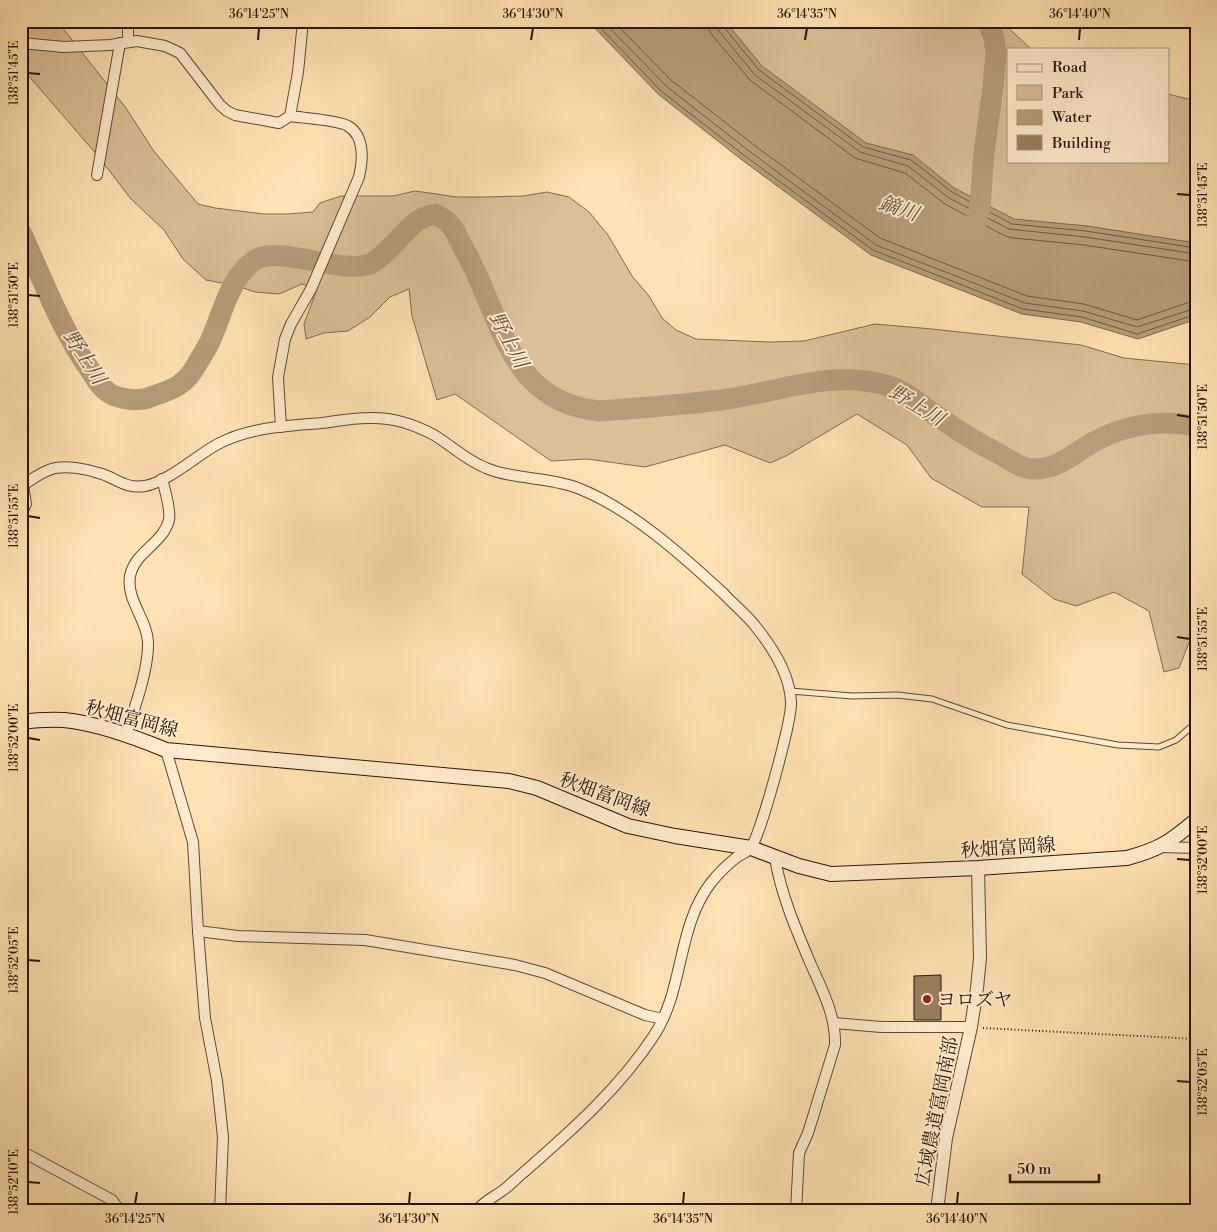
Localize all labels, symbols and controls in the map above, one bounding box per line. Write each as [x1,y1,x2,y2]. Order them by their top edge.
text: 36°14'25"N [229,7,289,22]
text: 36°14'30"N [502,7,564,22]
text: 36°14'35"N [777,7,837,22]
text: 36°14'40"N [1049,7,1111,22]
text: 138°51'45"E [7,41,22,105]
legend [1007,48,1170,162]
text: Road [1052,58,1087,77]
text: Park [1052,84,1084,103]
text: Water [1051,108,1092,127]
text: Building [1051,134,1111,153]
text: 138°51'45"E [1196,163,1211,227]
water label: 鏑川 [876,191,923,228]
text: 138°51'50"E [7,262,22,328]
water label: 野上川 [483,308,534,375]
water label: 野上川 [57,326,112,391]
water label: 野上川 [884,380,950,433]
text: 138°51'50"E [1196,384,1211,450]
text: 138°51'55"E [7,484,22,548]
text: 138°51'55"E [1196,607,1211,671]
street label: 秋畑富岡線 [83,695,181,743]
text: 138°52'00"E [7,704,22,772]
street label: 秋畑富岡線 [556,767,653,822]
text: 138°52'00"E [1196,826,1211,894]
street label: 秋畑富岡線 [960,833,1056,863]
text: 138°52'05"E [7,926,22,994]
place label: ヨロズヤ [937,988,1013,1012]
marker: ヨロズヤ [921,993,933,1005]
street label: 広域農道富岡南部 [911,1034,963,1188]
text: 138°52'05"E [1196,1048,1211,1116]
text: 138°52'10"E [7,1149,22,1215]
scale bar [1010,1152,1098,1184]
text: 50 m [1017,1160,1051,1179]
text: 36°14'25"N [105,1212,165,1227]
text: 36°14'30"N [378,1212,440,1227]
text: 36°14'35"N [653,1212,713,1227]
text: 36°14'40"N [926,1212,988,1227]

